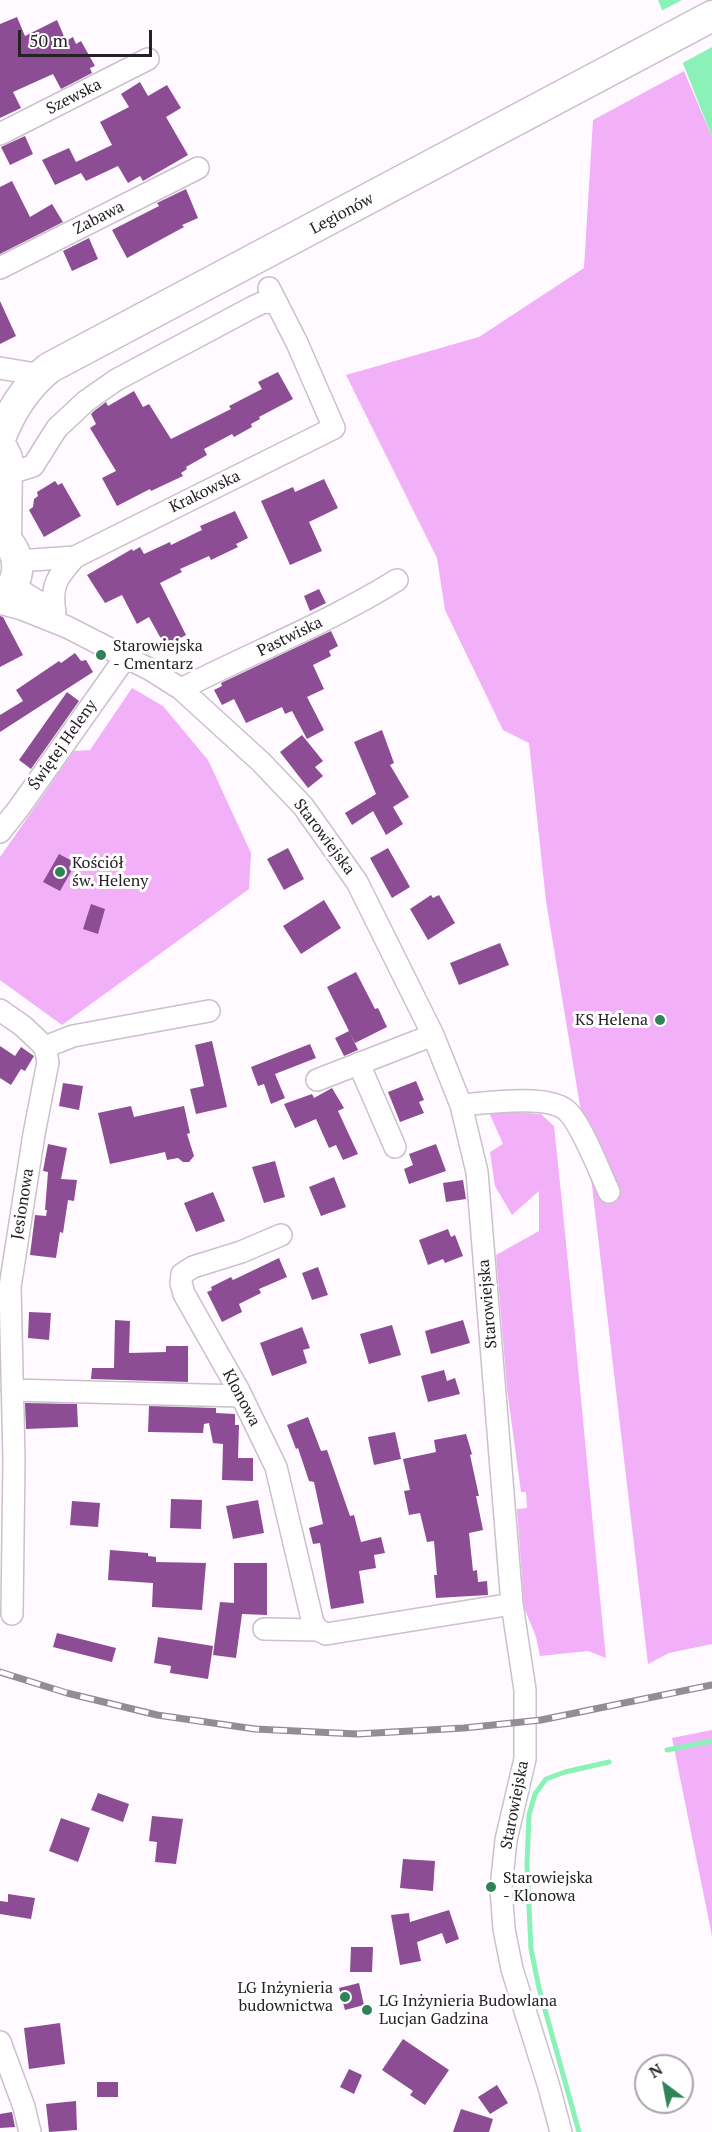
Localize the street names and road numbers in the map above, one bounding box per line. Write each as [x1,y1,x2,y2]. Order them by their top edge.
street label: Szewska [43,75,105,119]
street label: Legionów [307,189,377,239]
street label: Zabawa [70,197,128,239]
street label: Krakowska [167,467,243,517]
street label: Pastwiska [254,613,326,661]
street label: Świętej Heleny [25,696,101,794]
street label: Starowiejska [289,795,359,879]
street label: Jesionowa [8,1167,38,1241]
street label: Starowiejska [475,1258,501,1350]
street label: Klonowa [218,1366,264,1430]
street label: Starowiejska [497,1759,533,1851]

